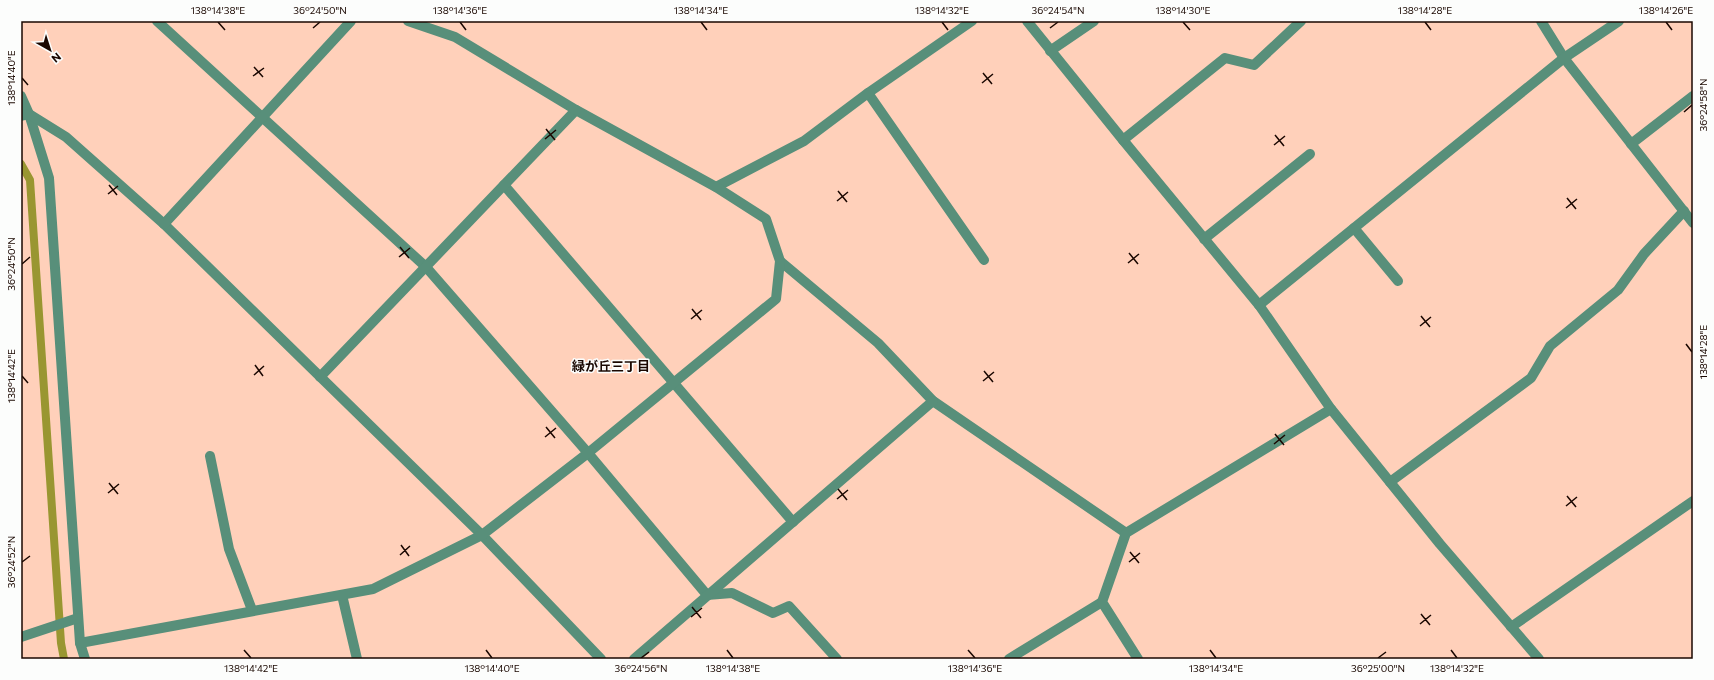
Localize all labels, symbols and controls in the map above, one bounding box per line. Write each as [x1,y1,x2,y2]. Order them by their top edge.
text: 138°14'38"E [191,4,245,16]
text: 36°24'50"N [293,4,347,16]
text: 138°14'36"E [433,4,487,16]
text: 138°14'34"E [674,4,728,16]
text: 138°14'32"E [915,4,969,16]
text: 36°24'54"N [1032,4,1084,16]
text: 138°14'30"E [1156,4,1211,16]
text: 138°14'28"E [1398,4,1452,16]
text: 138°14'26"E [1639,4,1693,16]
north arrow [30,30,70,70]
text: 138°14'40"E [5,50,17,106]
text: N [49,51,64,66]
text: 36°24'58"N [1697,79,1709,131]
text: 36°24'50"N [5,237,17,291]
text: 138°14'28"E [1697,325,1709,379]
text: 138°14'42"E [5,349,17,403]
district label: 緑が丘三丁目 [571,358,650,374]
text: 36°24'52"N [5,536,17,588]
text: 138°14'42"E [224,662,278,674]
text: 138°14'40"E [464,662,520,674]
text: 36°24'56"N [615,662,667,674]
text: 138°14'38"E [706,662,760,674]
text: 138°14'36"E [948,662,1002,674]
text: 138°14'34"E [1189,662,1243,674]
text: 36°25'00"N [1351,662,1405,674]
text: 138°14'32"E [1430,662,1484,674]

